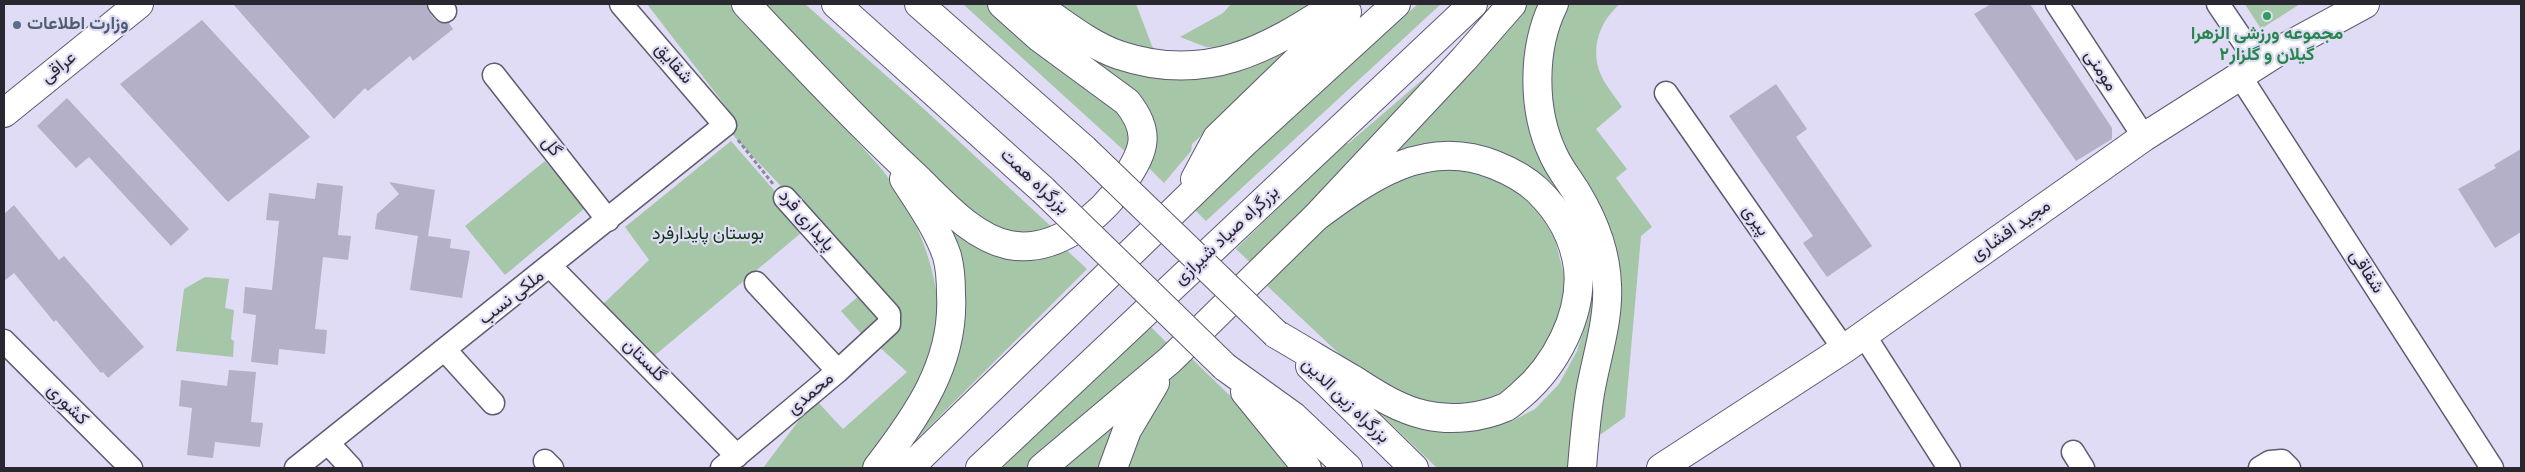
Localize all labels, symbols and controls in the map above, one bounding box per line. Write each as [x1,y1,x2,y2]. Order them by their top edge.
marker: مجموعه ورزشی الزهرا گیلان و گلزار۲ [2261,10,2273,22]
place label: وزارت اطلاعات [27,14,129,36]
marker: وزارت اطلاعات [11,19,23,31]
place label: مجموعه ورزشی الزهرا گیلان و گلزار۲ [2191,24,2343,66]
street label: شقایق [649,39,697,89]
street label: مومنی [2079,46,2121,96]
street label: عراقی [37,47,81,89]
street label: گل [536,132,566,162]
street label: بزرگراه همت [995,145,1073,219]
street label: بزرگراه صیاد شیرازی [1170,182,1284,290]
street label: پایداری فرد [773,186,839,256]
street label: مجید افشاری [1967,195,2055,267]
street label: پیری [1737,201,1773,241]
park label: بوستان پایدارفرد [652,224,764,246]
street label: شقاقی [2344,246,2388,298]
street label: ملکی نسب [475,266,549,330]
street label: گلستان [618,335,670,387]
street label: بزرگراه زین الدین [1296,354,1394,448]
street label: محمدی [783,368,839,420]
street label: کشوری [42,380,92,430]

